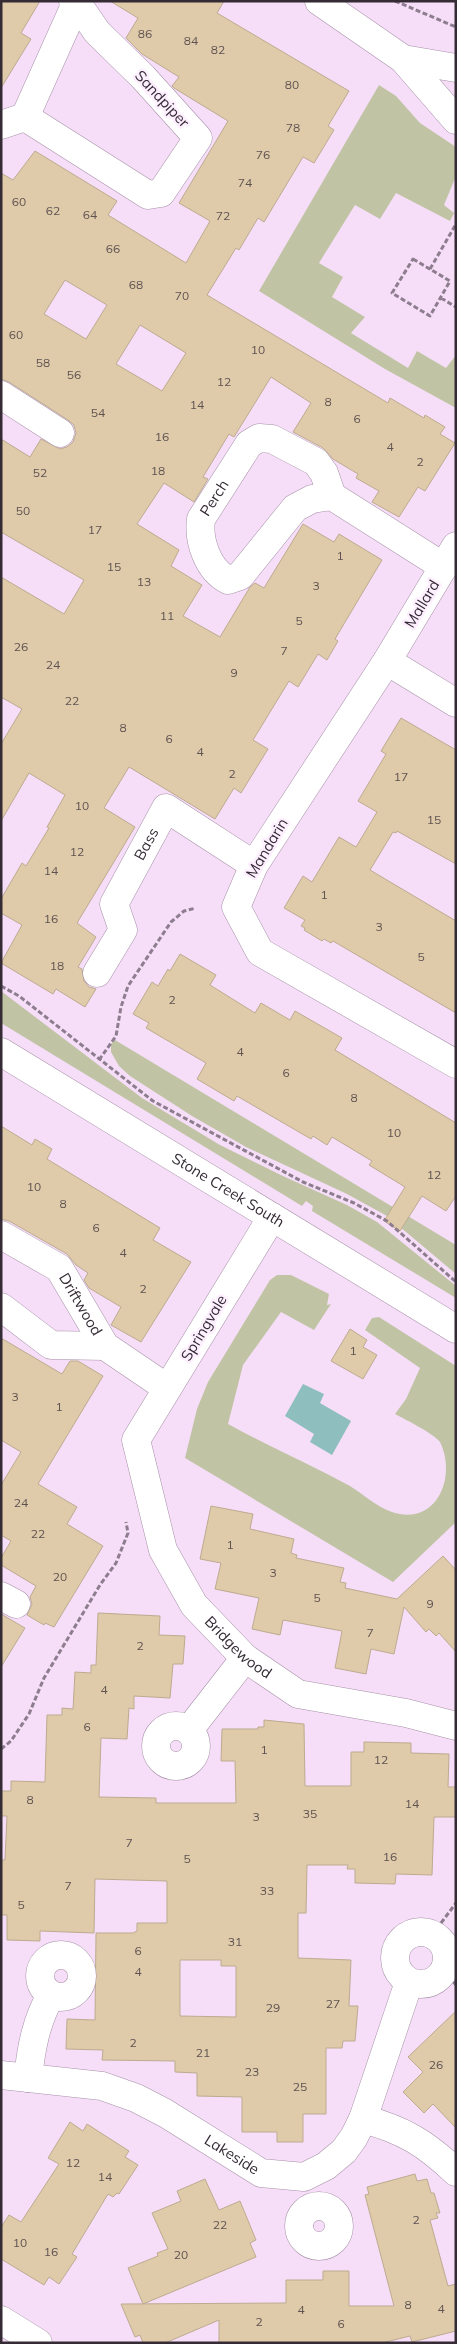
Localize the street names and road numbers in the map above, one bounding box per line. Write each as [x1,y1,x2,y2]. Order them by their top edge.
street label: Sandpiper [131,66,194,132]
street label: Perch [195,476,233,519]
street label: Mallard [400,576,443,631]
street label: Mandarin [241,814,292,881]
street label: Bass [130,824,163,863]
street label: Stone Creek South [169,1148,288,1231]
street label: Driftwood [55,1269,107,1339]
street label: Springvale [176,1291,231,1364]
street label: Bridgewood [201,1612,276,1682]
street label: Lakeside [201,2130,263,2179]

